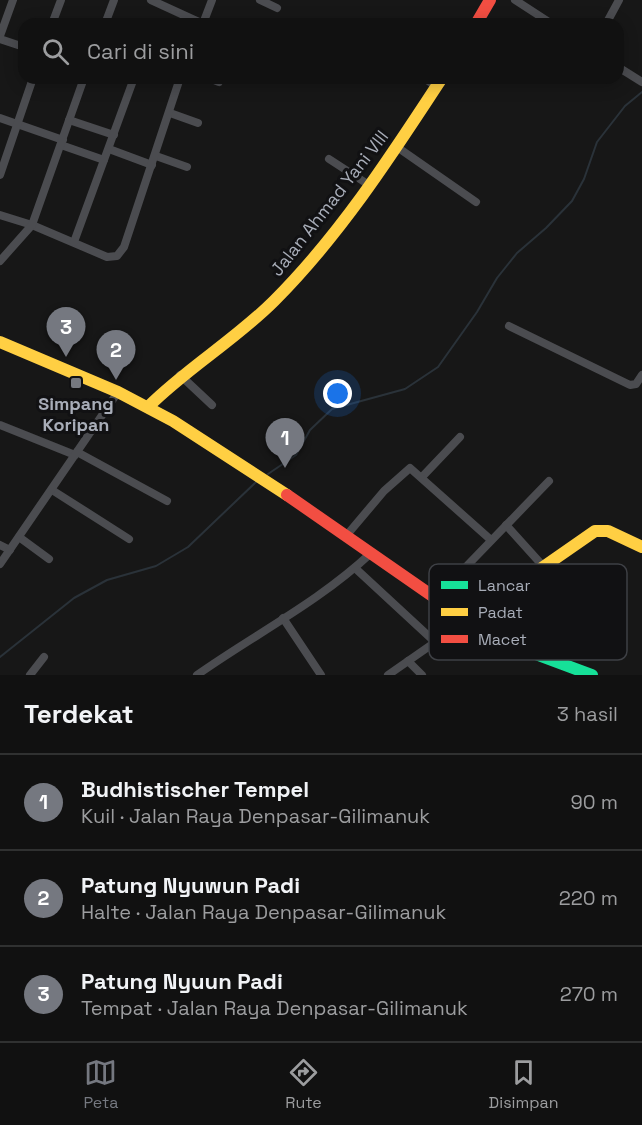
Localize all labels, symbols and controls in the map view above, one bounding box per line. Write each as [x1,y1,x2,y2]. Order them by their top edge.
search box [18,18,624,84]
icon: search [39,35,72,68]
text: Cari di sini [87,37,194,65]
street label: Jalan Ahmad Yani VIII [265,125,393,281]
pin: 3 [46,308,86,357]
pin: 2 [96,330,136,380]
marker: Simpang Koripan [69,376,83,390]
your location [323,379,352,408]
place label: Simpang Koripan [38,392,114,436]
pin: 1 [266,418,304,468]
legend [429,564,627,660]
text: Lancar [478,575,531,596]
text: Padat [478,602,523,623]
text: Macet [478,629,527,650]
text: Terdekat [24,697,134,731]
text: 3 hasil [557,701,618,727]
text: Budhistischer Tempel [81,775,309,803]
text: 1 [39,789,48,815]
text: 90 m [571,789,618,815]
text: Kuil · Jalan Raya Denpasar-Gilimanuk [81,803,430,829]
text: Patung Nyuwun Padi [81,871,300,899]
text: 2 [38,885,49,911]
text: 220 m [559,885,618,911]
text: Halte · Jalan Raya Denpasar-Gilimanuk [81,899,446,925]
text: Patung Nyuun Padi [81,967,283,995]
text: 3 [37,981,50,1007]
text: 270 m [560,981,618,1007]
text: Tempat · Jalan Raya Denpasar-Gilimanuk [81,995,468,1021]
tab: Peta [83,1056,118,1113]
tab: Rute [285,1056,322,1113]
tab: Disimpan [489,1056,559,1113]

